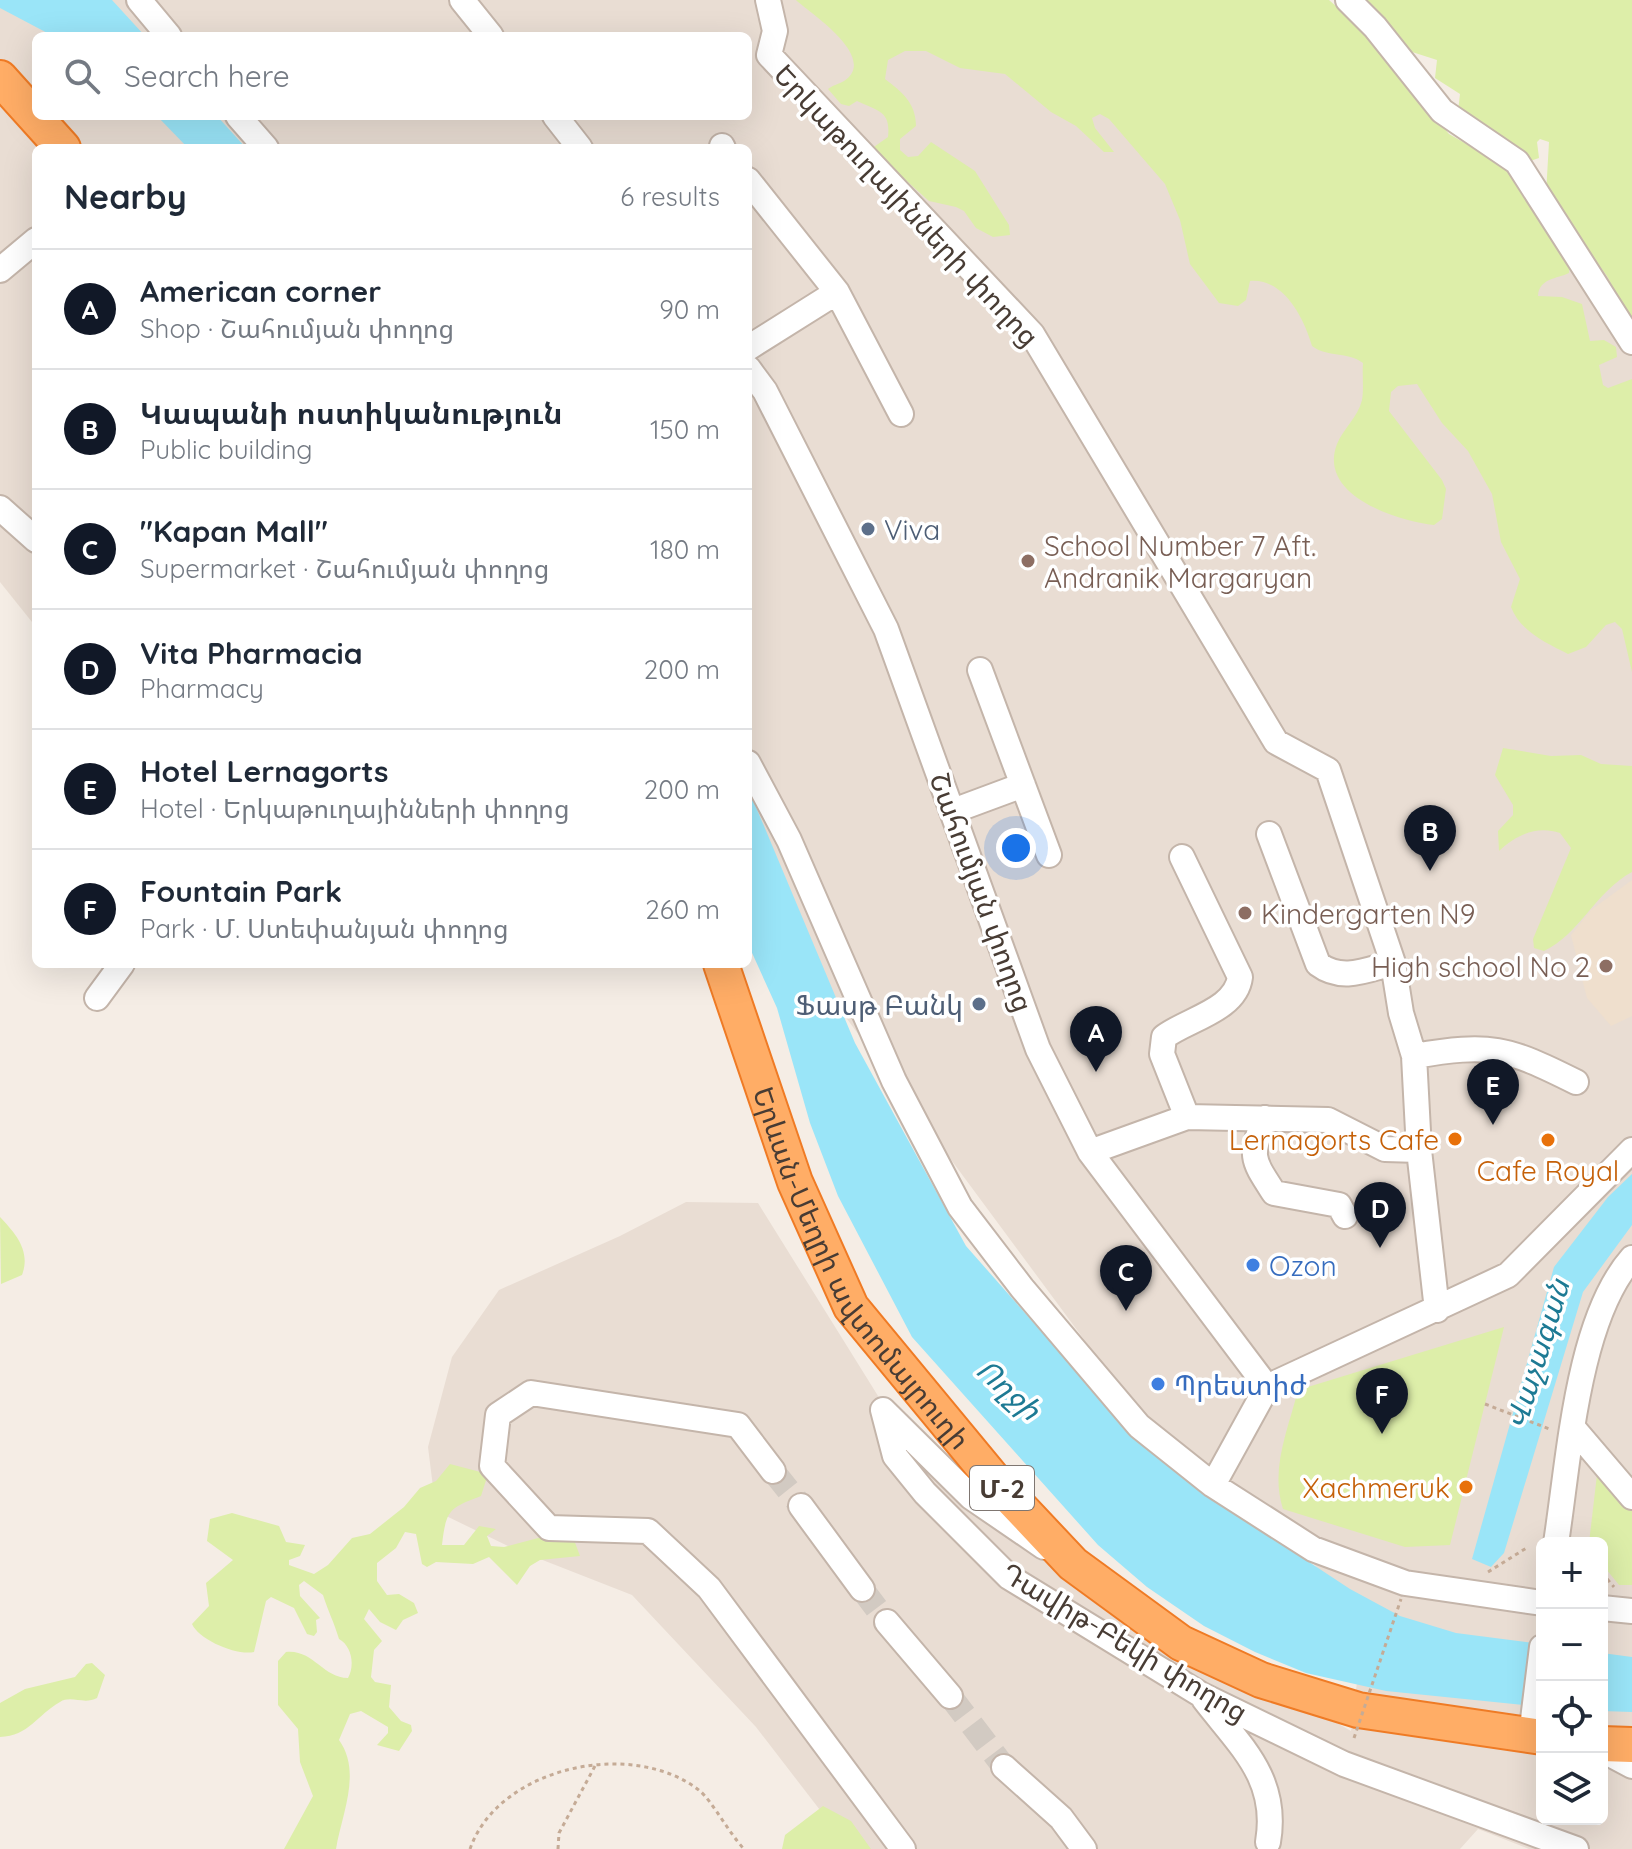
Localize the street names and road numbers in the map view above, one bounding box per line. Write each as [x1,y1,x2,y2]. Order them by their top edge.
street label: Երկաթուղայինների փողոց [767,57,1047,353]
street label: Շահումյան փողոց [922,768,1042,1016]
street label: Երևան-Մեղրի ավտոմայրուղի [746,1082,978,1456]
road number: Մ-2 [970,1466,1034,1510]
street label: Դավիթ-Բեկի փողոց [996,1555,1254,1729]

